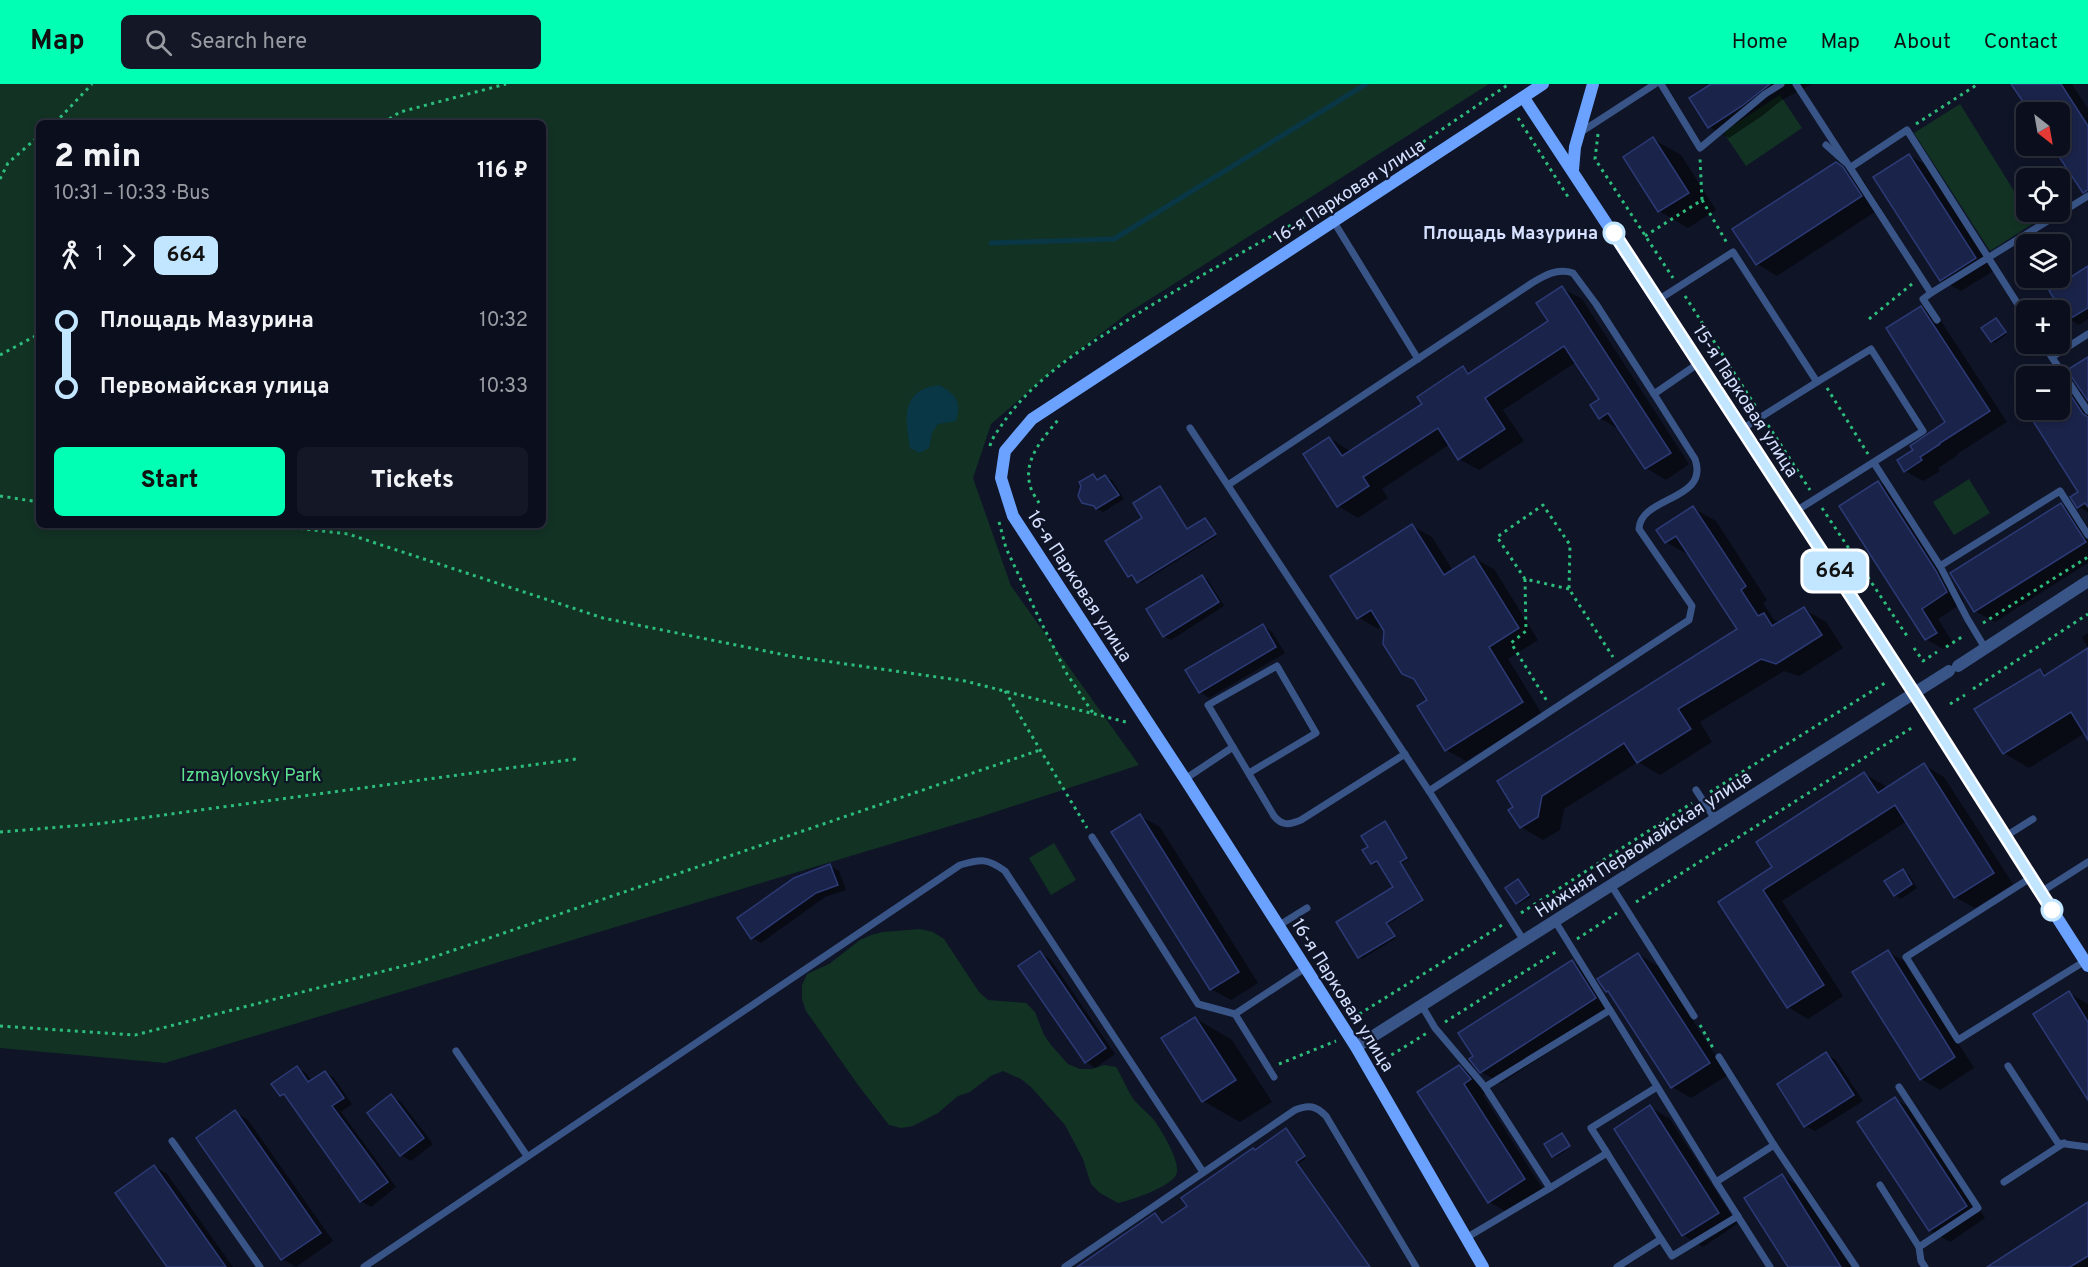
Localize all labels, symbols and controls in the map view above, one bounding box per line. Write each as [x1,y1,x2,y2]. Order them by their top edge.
search box [121,15,541,69]
text: Map [30,24,85,60]
icon: search [142,26,175,59]
text: Search here [190,29,307,56]
text: Home [1732,29,1788,56]
text: Map [1821,29,1860,56]
text: About [1893,29,1951,56]
text: Contact [1984,29,2058,56]
north arrow [2016,102,2070,156]
map controls [2016,102,2070,420]
street label: 16-я Парковая улица [1270,135,1430,250]
text: 2 min [54,137,141,179]
text: 116 ₽ [477,158,528,185]
button: locate [2016,168,2070,222]
text: 10:31 – 10:33 · Bus [54,181,210,207]
marker: Площадь Мазурина [1603,222,1625,244]
place label: Площадь Мазурина [1423,223,1598,246]
button: layers [2016,234,2070,288]
icon: walk [54,239,87,272]
icon: forward [112,239,145,272]
text: 1 [96,242,103,268]
text: 664 [166,242,206,269]
button: + [2016,300,2070,354]
text: Площадь Мазурина [100,308,314,335]
text: 10:32 [479,308,528,334]
street label: 15-я Парковая улица [1687,321,1803,482]
button: − [2016,366,2070,420]
text: Первомайская улица [100,374,329,401]
text: 10:33 [479,374,528,400]
button: Start [54,447,285,516]
button: Tickets [297,447,528,516]
street label: 16-я Парковая улица [1021,507,1136,667]
line badge: 664 [1800,552,1870,590]
text: 664 [1815,558,1855,585]
park label: Izmaylovsky Park [181,765,321,788]
street label: Нижняя Первомайская улица [1531,767,1756,924]
unlabelled marker [2041,899,2063,921]
street label: 16-я Парковая улица [1285,915,1398,1077]

